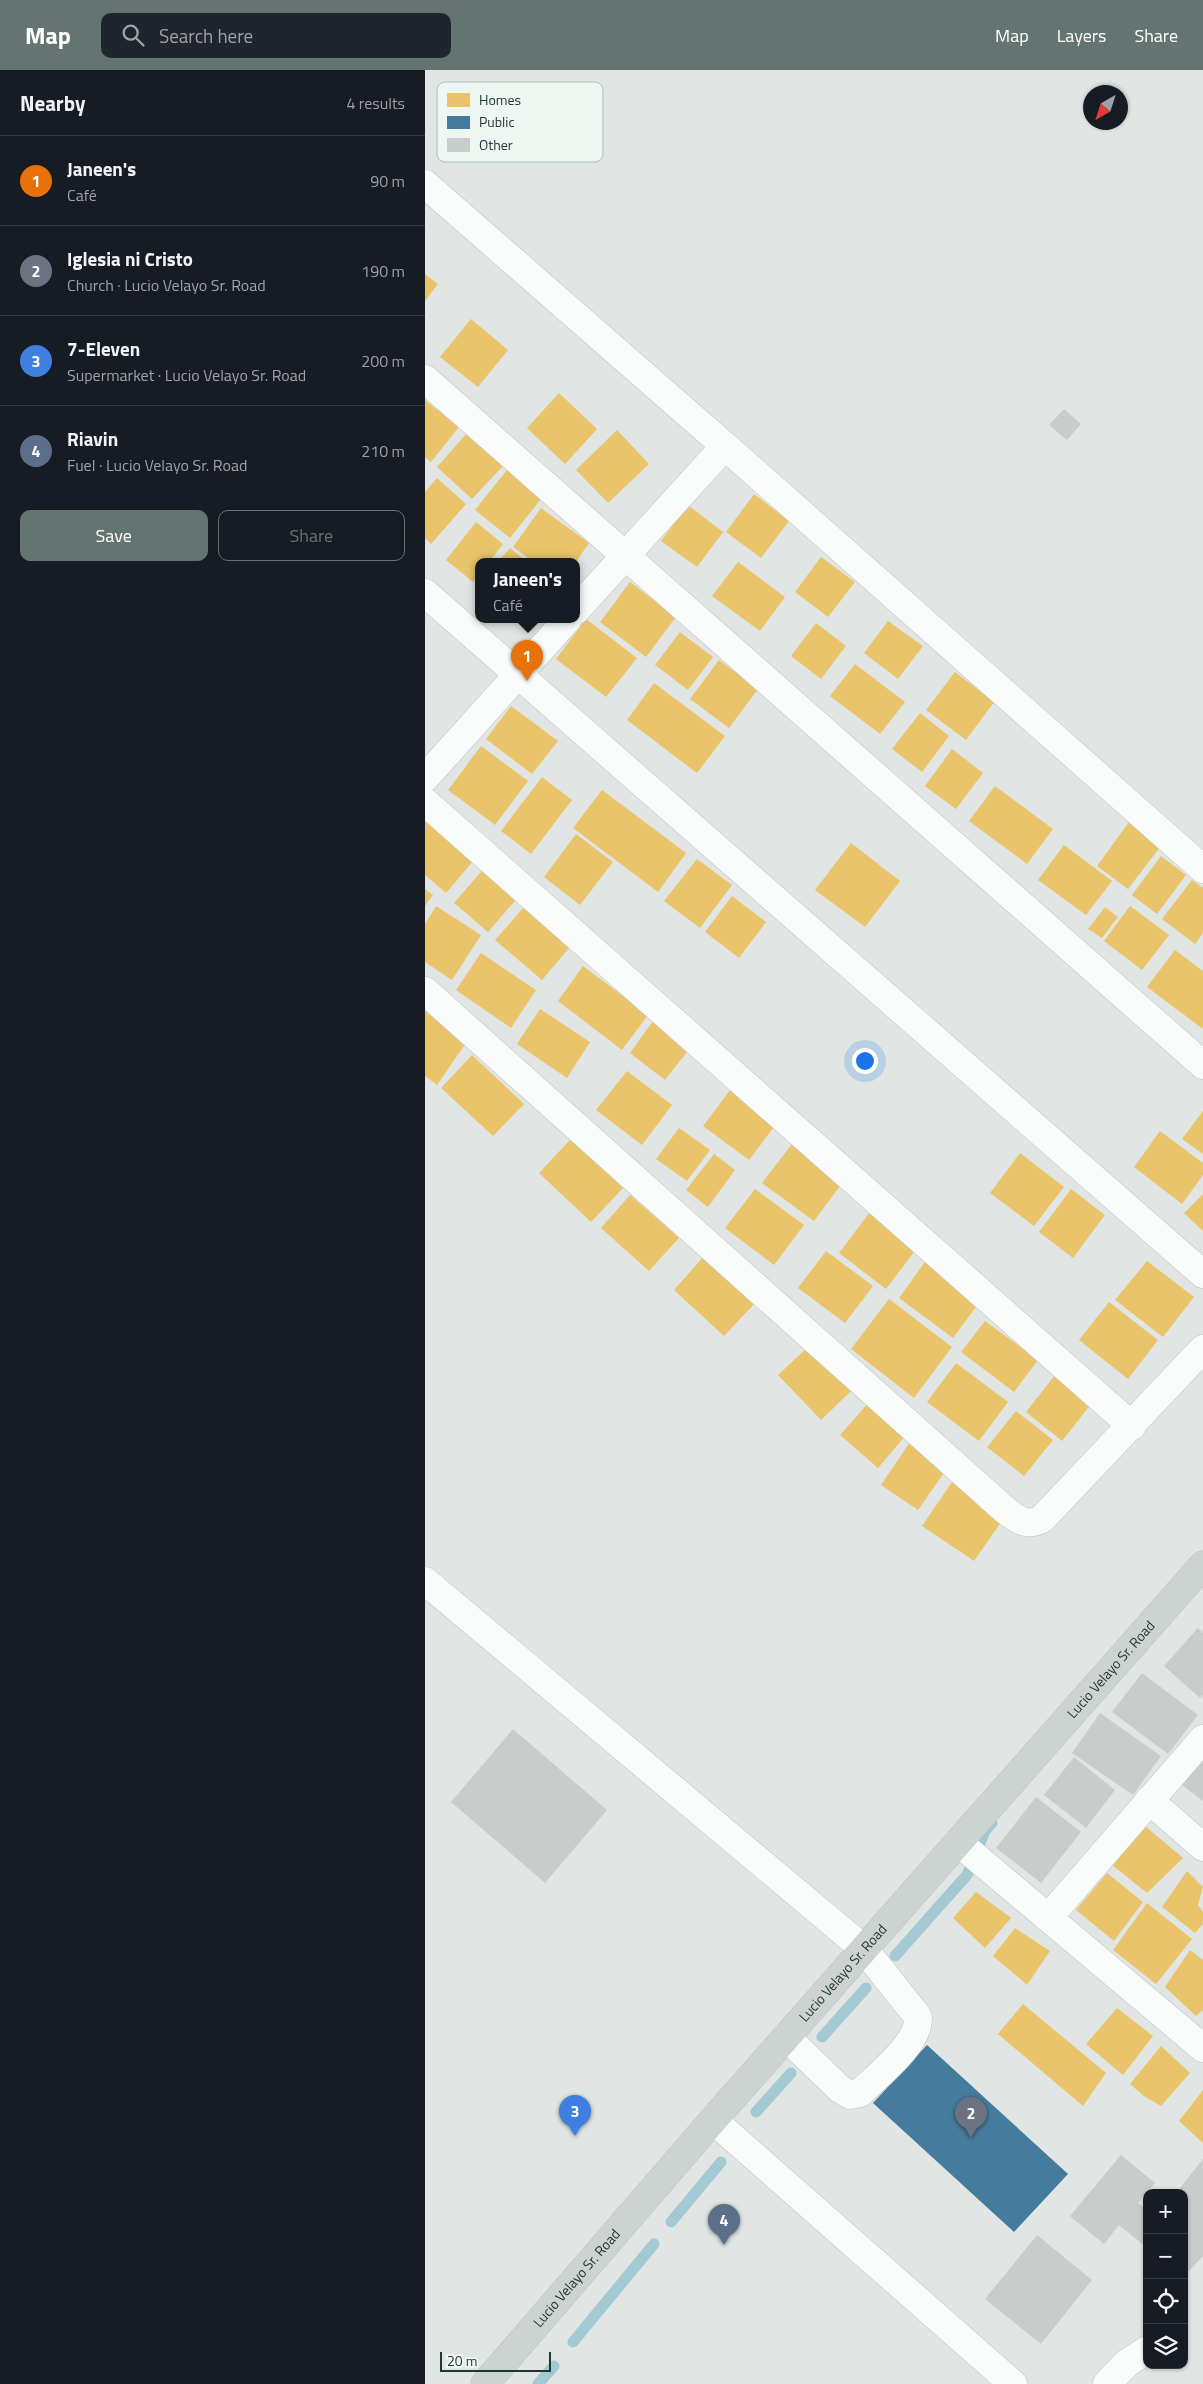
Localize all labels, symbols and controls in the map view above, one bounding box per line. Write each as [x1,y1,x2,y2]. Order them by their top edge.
search box [101,13,451,58]
text: Map [25,17,71,53]
icon: search [119,21,147,49]
text: Search here [159,21,253,50]
text: Map [995,22,1029,49]
text: Layers [1057,22,1106,49]
text: Share [1134,22,1178,49]
legend [437,82,603,162]
north arrow [1083,85,1128,130]
text: Nearby [20,87,85,119]
text: Homes [479,89,521,110]
text: 4 results [346,91,405,115]
text: Public [479,111,515,132]
text: Other [479,134,513,155]
text: Janeen's [67,154,136,183]
text: 1 [32,169,40,193]
text: 90 m [370,169,405,193]
text: Café [67,183,97,207]
text: Iglesia ni Cristo [67,244,193,273]
text: 2 [32,259,40,283]
text: 190 m [361,259,405,283]
text: Church · Lucio Velayo Sr. Road [67,273,266,297]
text: 7-Eleven [67,334,140,363]
text: 3 [32,349,40,373]
text: 200 m [361,349,405,373]
text: Supermarket · Lucio Velayo Sr. Road [67,363,306,387]
text: Riavin [67,424,118,453]
text: 4 [32,439,40,463]
text: 210 m [361,439,405,463]
text: Fuel · Lucio Velayo Sr. Road [67,453,247,477]
button: Save [20,510,208,561]
button: Share [218,510,405,561]
popup [475,558,580,623]
text: Janeen's [493,564,562,593]
text: Café [493,593,523,617]
pin: 1 [511,640,543,681]
your location [852,1048,878,1074]
street label: Lucio Velayo Sr. Road [1062,1616,1159,1722]
street label: Lucio Velayo Sr. Road [794,1919,891,2026]
pin: 3 [559,2095,591,2136]
pin: 2 [955,2097,987,2138]
map controls [1143,2189,1188,2369]
button: + [1143,2189,1188,2234]
pin: 4 [708,2204,740,2245]
street label: Lucio Velayo Sr. Road [528,2224,625,2332]
button: − [1143,2234,1188,2279]
button: locate [1143,2279,1188,2324]
button: layers [1143,2324,1188,2369]
scale bar [440,2349,551,2372]
text: 20 m [447,2350,477,2371]

